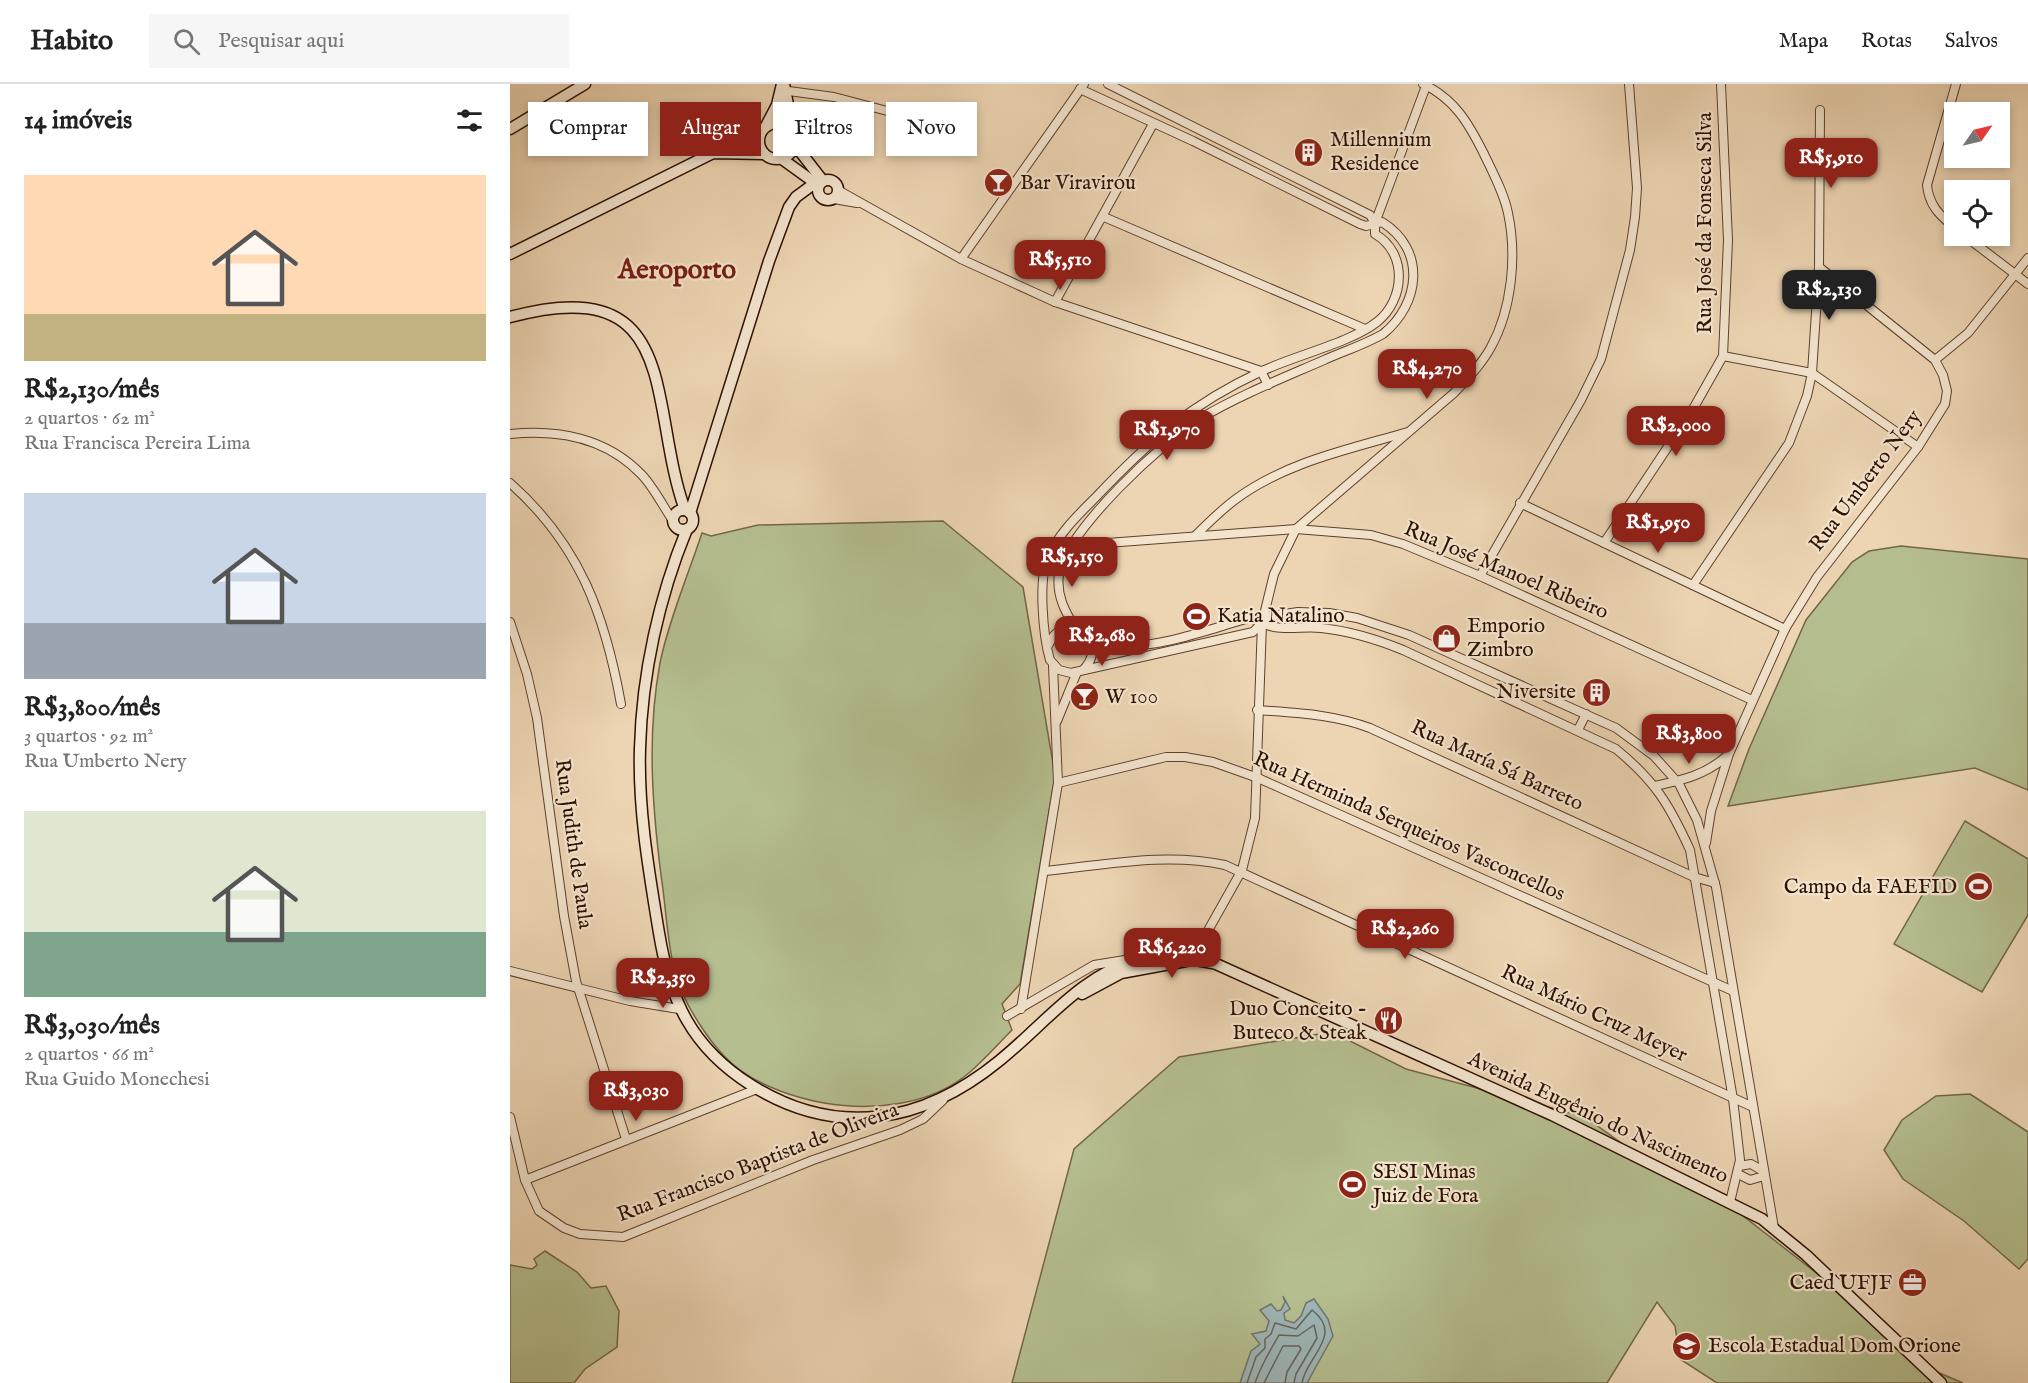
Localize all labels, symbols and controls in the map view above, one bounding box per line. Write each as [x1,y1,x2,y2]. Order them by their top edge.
search box [149,14,569,68]
text: Habito [30,24,113,59]
icon: search [170,25,203,58]
text: Pesquisar aqui [218,27,344,55]
text: Mapa [1779,28,1828,55]
text: Rotas [1861,28,1912,55]
text: Salvos [1945,28,1998,55]
chip: Comprar [528,102,648,156]
chip: Alugar [660,102,761,156]
chip: Filtros [773,102,874,156]
chip: Novo [886,102,977,156]
north arrow [1944,102,2010,168]
map controls [1944,102,2010,246]
text: 14 imóveis [24,104,132,137]
icon: filters [453,104,486,137]
street label: Rua José da Fonseca Silva [1692,111,1719,334]
place label: Millennium Residence [1330,127,1431,178]
building icon: Millennium Residence [1293,136,1325,168]
pin: R$5,910 [1776,138,1886,189]
text: R$5,910 [1799,145,1863,170]
bar icon: Bar Viravirou [983,167,1015,199]
place label: Bar Viravirou [1020,170,1136,197]
button: locate [1944,180,2010,246]
icon: home [201,214,309,322]
pin: R$5,510 [1005,240,1115,291]
text: R$5,510 [1028,247,1092,272]
district label: Aeroporto [617,254,736,288]
pin: R$2,130 [1774,270,1884,321]
text: R$2,130 [1796,277,1862,302]
pin: R$4,270 [1372,349,1482,400]
text: R$4,270 [1392,356,1462,381]
text: R$2,130/mês [24,373,159,406]
street label: Rua Umberto Nery [1804,404,1929,557]
text: 2 quartos · 62 m² [24,406,155,431]
pin: R$2,000 [1621,406,1731,457]
pin: R$1,970 [1112,410,1222,461]
text: R$2,000 [1641,413,1711,438]
text: R$1,970 [1134,417,1200,442]
text: Rua Francisca Pereira Lima [24,431,251,456]
pin: R$1,950 [1603,503,1713,554]
text: R$1,950 [1626,510,1690,535]
street label: Rua José Manoel Ribeiro [1400,516,1612,626]
icon: home [201,532,309,640]
pin: R$5,150 [1017,537,1127,588]
text: R$5,150 [1040,544,1104,569]
sports icon: Katia Natalino [1180,600,1212,632]
place label: Katia Natalino [1217,603,1345,630]
place label: Emporio Zimbro [1467,613,1545,664]
pin: R$2,680 [1047,616,1157,667]
shop icon: Emporio Zimbro [1430,622,1462,654]
text: R$2,680 [1068,623,1136,648]
building icon: Niversite [1581,676,1613,708]
place label: Niversite [1496,679,1576,706]
bar icon: W 100 [1068,681,1100,713]
place label: W 100 [1105,684,1158,711]
text: R$3,800/mês [24,691,160,724]
street label: Rua María Sá Barreto [1406,714,1588,818]
pin: R$3,800 [1634,714,1744,765]
text: R$3,800 [1656,721,1722,746]
text: 3 quartos · 92 m² [24,724,153,749]
street label: Rua Herminda Serqueiros Vasconcellos [1249,746,1569,908]
text: Rua Umberto Nery [24,749,187,774]
street label: Rua Judith de Paula [548,757,598,932]
icon: home [201,850,309,958]
sports icon: Campo da FAEFID [1962,871,1994,903]
place label: Campo da FAEFID [1784,874,1957,901]
pin: R$2,260 [1350,909,1460,960]
text: R$2,260 [1371,916,1439,941]
pin: R$6,220 [1117,928,1227,979]
text: R$6,220 [1138,935,1206,960]
pin: R$2,350 [608,958,718,1009]
street label: Rua Mário Cruz Meyer [1496,959,1692,1069]
text: R$2,350 [630,965,696,990]
place label: Duo Conceito - Buteco & Steak [1229,996,1368,1047]
restaurant icon: Duo Conceito - Buteco & Steak [1372,1005,1404,1037]
text: R$3,030/mês [24,1009,160,1042]
text: 2 quartos · 66 m² [24,1042,154,1067]
street label: Avenida Eugênio do Nascimento [1463,1045,1733,1190]
text: Rua Guido Monechesi [24,1067,210,1092]
pin: R$3,030 [581,1071,691,1122]
text: R$3,030 [603,1078,669,1103]
street label: Rua Francisco Baptista de Oliveira [614,1096,903,1229]
place label: SESI Minas Juiz de Fora [1371,1159,1479,1210]
sports icon: SESI Minas Juiz de Fora [1336,1168,1368,1200]
office icon: Caed UFJF [1897,1267,1929,1299]
place label: Caed UFJF [1789,1270,1892,1297]
school or university icon: Escola Estadual Dom Orione [1671,1330,1703,1362]
place label: Escola Estadual Dom Orione [1708,1333,1961,1360]

